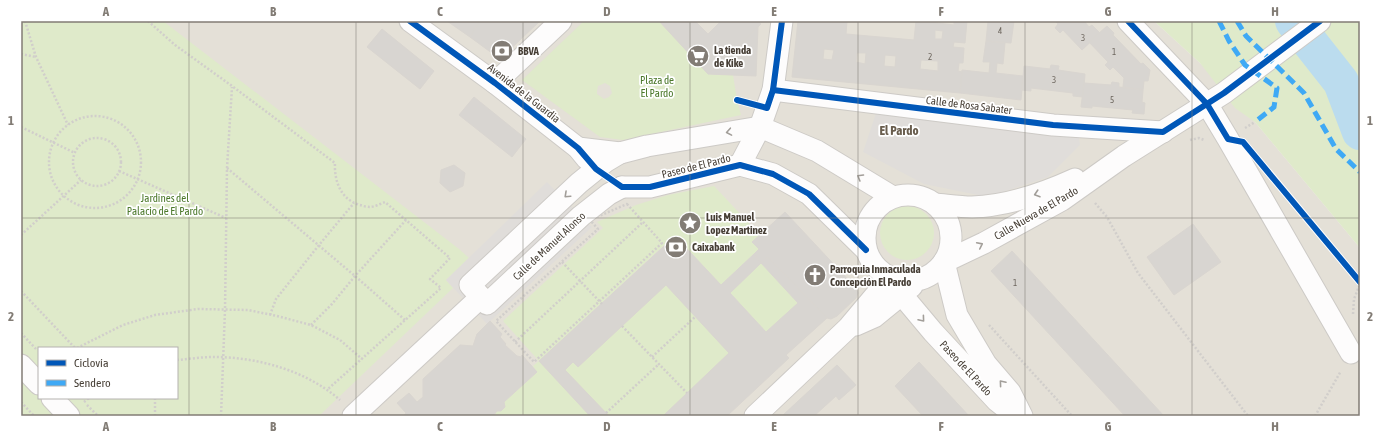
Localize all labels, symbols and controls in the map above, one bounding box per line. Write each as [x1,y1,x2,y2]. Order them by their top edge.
text: A [102,4,110,19]
text: B [270,4,277,19]
text: C [437,4,443,19]
text: D [603,4,611,19]
text: E [771,4,777,19]
text: F [938,4,944,19]
text: G [1105,4,1112,19]
text: H [1271,4,1279,19]
house number: 4 [998,26,1002,36]
house number: 3 [1081,33,1085,43]
bank icon: BBVA [489,38,515,64]
supermarket icon: La tienda de Kike [685,43,711,69]
place label: La tienda de Kike [714,44,751,69]
place label: BBVA [518,45,540,57]
house number: 1 [1112,47,1116,57]
house number: 2 [928,52,932,62]
street label: Avenida de la Guardia [486,61,562,125]
park label: Plaza de El Pardo [640,74,674,99]
house number: 3 [1052,75,1056,85]
street label: Calle de Rosa Sabater [925,94,1013,116]
house number: 5 [1110,95,1114,105]
text: 1 [8,113,14,128]
text: 1 [1367,113,1373,128]
district label: El Pardo [879,123,919,138]
one-way arrow [725,128,732,136]
street label: Paseo de El Pardo [660,152,732,180]
one-way arrow [857,174,864,182]
street label: Calle Nueva de El Pardo [992,184,1080,242]
one-way arrow [1034,189,1041,198]
one-way arrow [564,190,572,197]
park label: Jardines del Palacio de El Pardo [127,192,203,217]
street label: Calle de Manuel Alonso [510,209,588,283]
place icon: Luis Manuel Lopez Martinez [677,210,703,236]
place label: Luis Manuel Lopez Martinez [706,211,767,236]
bank icon: Caixabank [663,234,689,260]
place label: Caixabank [692,241,735,253]
one-way arrow [975,242,983,250]
church icon: Parroquia Inmaculada Concepción El Pardo [802,262,828,288]
place label: Parroquia Inmaculada Concepción El Pardo [830,263,921,288]
house number: 1 [1013,278,1017,288]
text: 2 [8,309,14,324]
text: 2 [1367,309,1373,324]
one-way arrow [918,315,925,322]
street label: Paseo de El Pardo [938,338,994,398]
legend [38,347,178,399]
text: Ciclovía [74,356,108,370]
text: Sendero [74,376,111,390]
one-way arrow [1000,380,1007,387]
text: A [102,419,110,434]
text: B [270,419,277,434]
text: C [437,419,443,434]
text: D [603,419,611,434]
text: E [771,419,777,434]
text: F [938,419,944,434]
text: G [1105,419,1112,434]
text: H [1271,419,1279,434]

